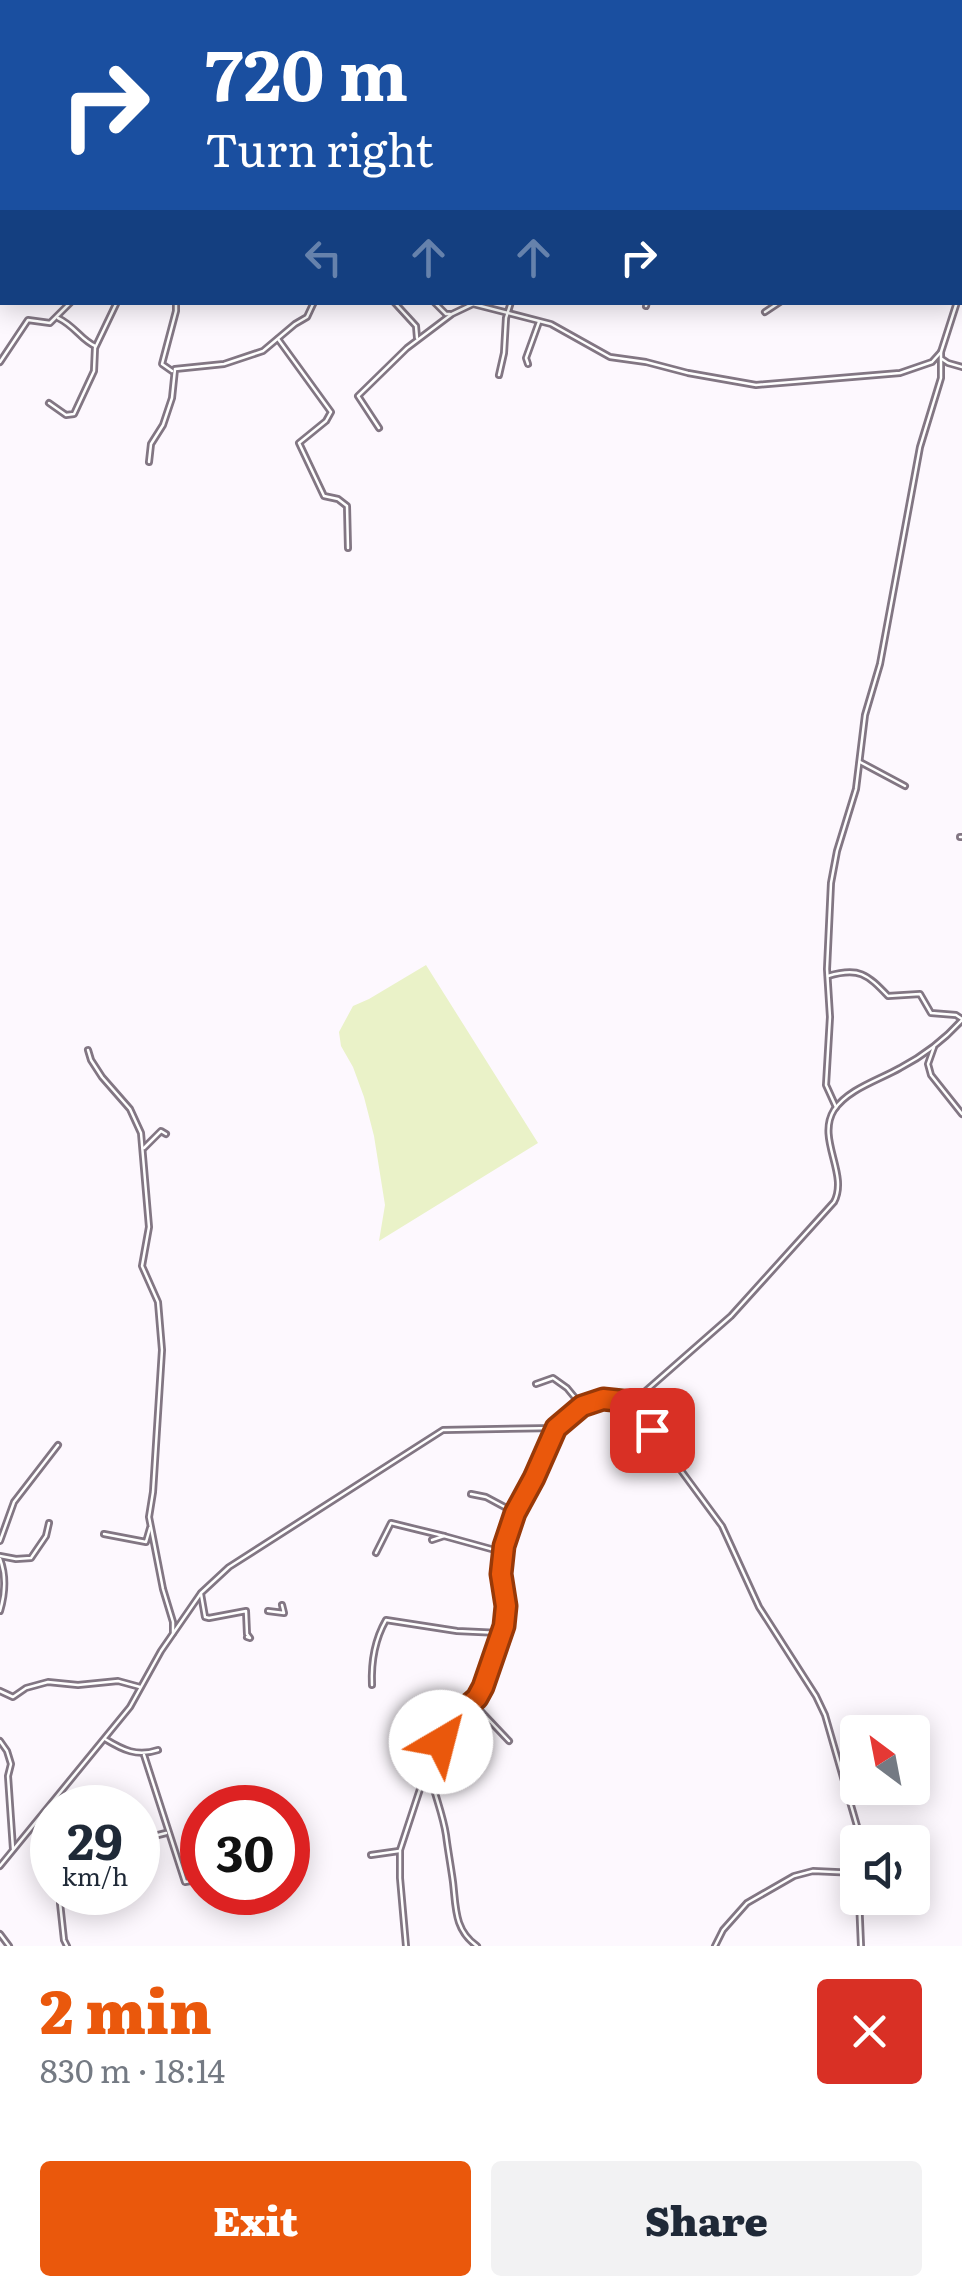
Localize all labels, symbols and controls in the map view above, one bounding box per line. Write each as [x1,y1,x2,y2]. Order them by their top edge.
text: 720 m [205,19,408,123]
icon: right [40,40,170,170]
text: Turn right [205,114,433,181]
icon: left [296,230,351,285]
icon: ahead [401,230,456,285]
icon: ahead [506,230,561,285]
icon: right [611,230,666,285]
pin [610,1388,695,1473]
icon: arrive [625,1403,680,1458]
position arrow [389,1690,493,1794]
north arrow [840,1715,930,1805]
map controls [840,1715,930,1915]
speed limit sign: 30 [180,1785,310,1915]
text: 29 [67,1801,123,1875]
button: sound [840,1825,930,1915]
text: km/h [62,1857,128,1894]
text: 2 min [40,1963,212,2052]
button: close [817,1979,922,2084]
text: 830 m · 18:14 [40,2045,225,2093]
button: Exit [40,2161,471,2276]
button: Share [491,2161,922,2276]

